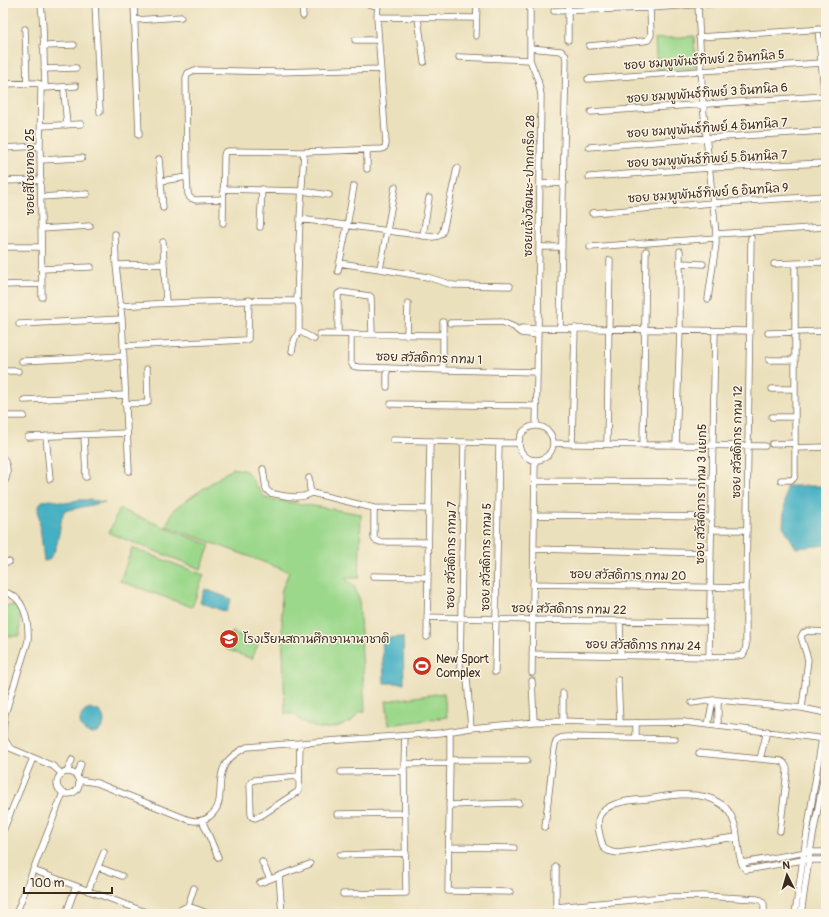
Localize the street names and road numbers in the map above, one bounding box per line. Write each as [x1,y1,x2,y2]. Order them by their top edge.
street label: ซอย ชมพูพันธ์ทิพย์ 2 อินทนิล 5 [623,46,785,75]
street label: ซอย ชมพูพันธ์ทิพย์ 3 อินทนิล 6 [626,79,788,108]
street label: ซอย ชมพูพันธ์ทิพย์ 4 อินทนิล 7 [626,114,789,143]
street label: ซอยแจ้งวัฒนะ-ปากเกร็ด 28 [520,115,538,257]
street label: ซอยสีไชยทอง 25 [22,128,38,216]
street label: ซอย ชมพูพันธ์ทิพย์ 5 อินทนิล 7 [626,147,788,172]
street label: ซอย ชมพูพันธ์ทิพย์ 6 อินทนิล 9 [627,179,789,208]
street label: ซอย สวัสดิการ กทม 1 [376,349,482,368]
street label: ซอย สวัสดิการ กทม 12 [729,385,746,499]
street label: ซอย สวัสดิการ กทม 3 แยก5 [693,423,710,565]
street label: ซอย สวัสดิการ กทม 7 [443,500,460,609]
street label: ซอย สวัสดิการ กทม 5 [478,503,495,611]
street label: ซอย สวัสดิการ กทม 20 [570,567,686,584]
street label: ซอย สวัสดิการ กทม 22 [511,601,627,618]
street label: ซอย สวัสดิการ กทม 24 [585,637,701,654]

